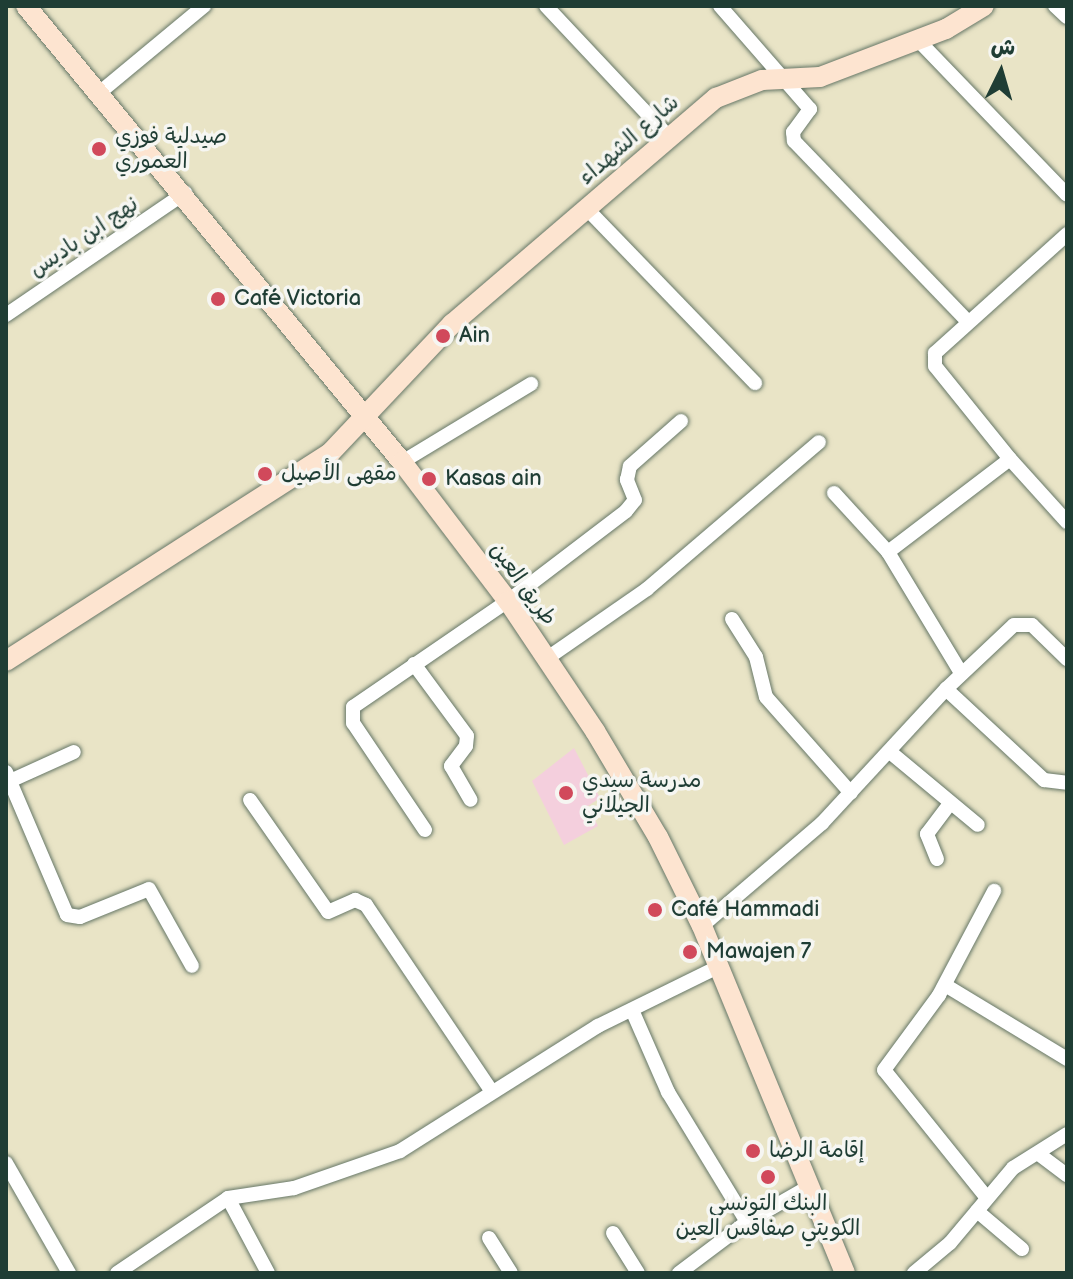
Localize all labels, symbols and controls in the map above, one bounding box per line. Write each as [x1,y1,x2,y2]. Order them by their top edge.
north arrow [961,32,1041,112]
text: ش [990,33,1016,62]
street label: شارع الشهداء [574,89,684,191]
place label: صيدلية فوزي العموري [115,123,227,174]
marker: صيدلية فوزي العموري [90,140,108,158]
street label: نهج ابن باديس [25,191,143,283]
place label: Café Victoria [234,286,362,312]
marker: Café Victoria [209,290,227,308]
place label: Ain [459,323,490,349]
marker: Ain [434,327,452,345]
place label: مقهى الأصيل [281,461,397,487]
marker: مقهى الأصيل [256,465,274,483]
place label: Kasas ain [445,466,542,492]
marker: Kasas ain [420,470,438,488]
street label: طريق العين [484,537,562,631]
place label: مدرسة سيدي الجيلاني [582,767,702,818]
marker: مدرسة سيدي الجيلاني [557,784,575,802]
place label: Café Hammadi [671,897,819,923]
marker: Café Hammadi [646,901,664,919]
place label: Mawajen 7 [706,939,812,965]
marker: Mawajen 7 [681,943,699,961]
place label: إقامة الرضا [769,1138,864,1164]
marker: إقامة الرضا [744,1142,762,1160]
marker: البنك التونسي الكويتي صفاقس العين [759,1168,777,1186]
place label: البنك التونسي الكويتي صفاقس العين [676,1190,860,1242]

